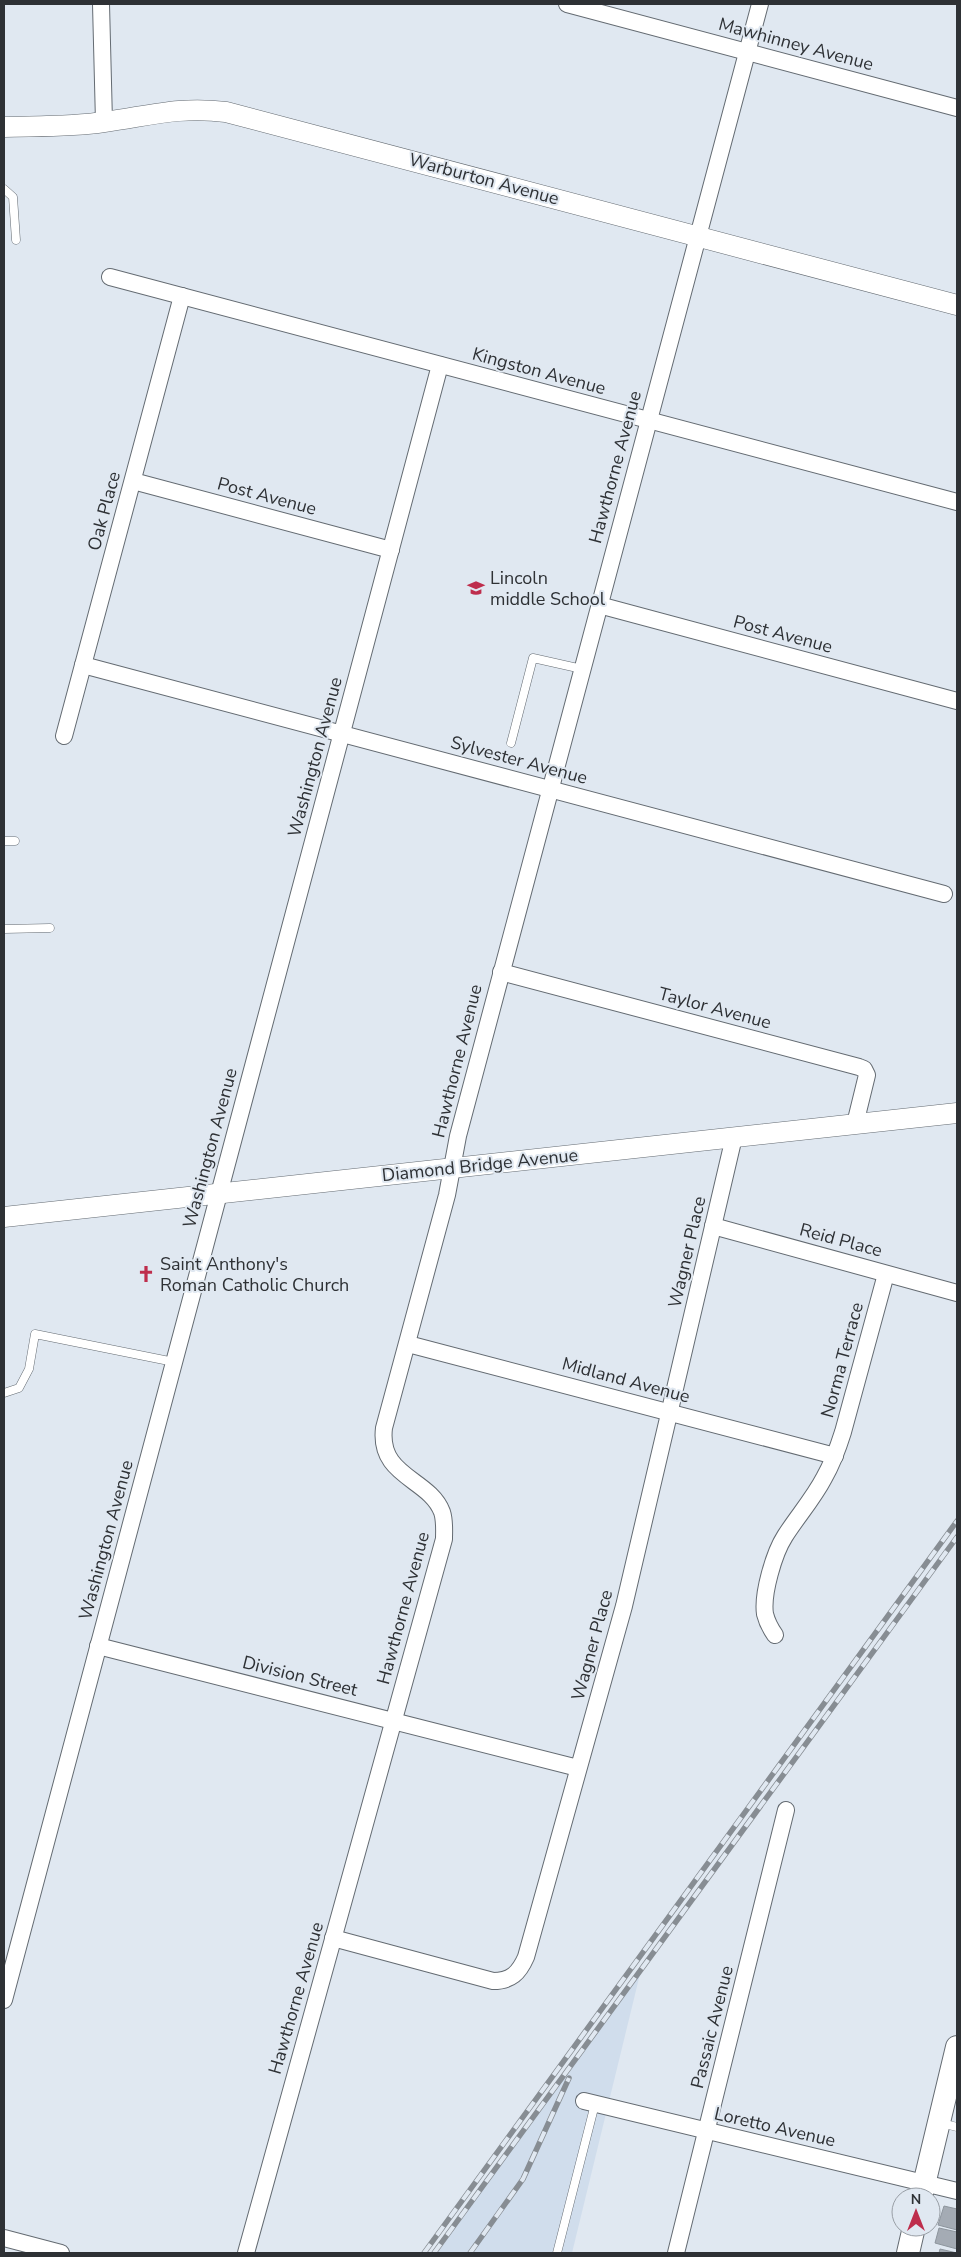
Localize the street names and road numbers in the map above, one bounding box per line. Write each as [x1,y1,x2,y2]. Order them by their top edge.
street label: Mawhinney Avenue [716,12,876,76]
street label: Warburton Avenue [406,147,562,211]
street label: Kingston Avenue [470,342,608,400]
street label: Hawthorne Avenue [583,388,647,546]
street label: Oak Place [82,469,126,553]
street label: Post Avenue [215,471,319,521]
street label: Post Avenue [731,609,835,659]
street label: Washington Avenue [282,674,348,840]
street label: Sylvester Avenue [448,730,590,790]
street label: Taylor Avenue [656,981,774,1035]
street label: Hawthorne Avenue [426,982,488,1140]
street label: Washington Avenue [177,1065,243,1231]
street label: Diamond Bridge Avenue [381,1143,579,1187]
street label: Wagner Place [663,1194,711,1310]
street label: Reid Place [797,1217,885,1263]
street label: Norma Terrace [815,1300,869,1420]
street label: Midland Avenue [559,1351,693,1409]
street label: Washington Avenue [73,1457,139,1623]
street label: Hawthorne Avenue [371,1529,435,1687]
street label: Wagner Place [566,1587,618,1703]
street label: Division Street [240,1650,361,1702]
street label: Hawthorne Avenue [263,1919,329,2077]
street label: Passaic Avenue [685,1963,739,2091]
street label: Loretto Avenue [712,2101,838,2153]

